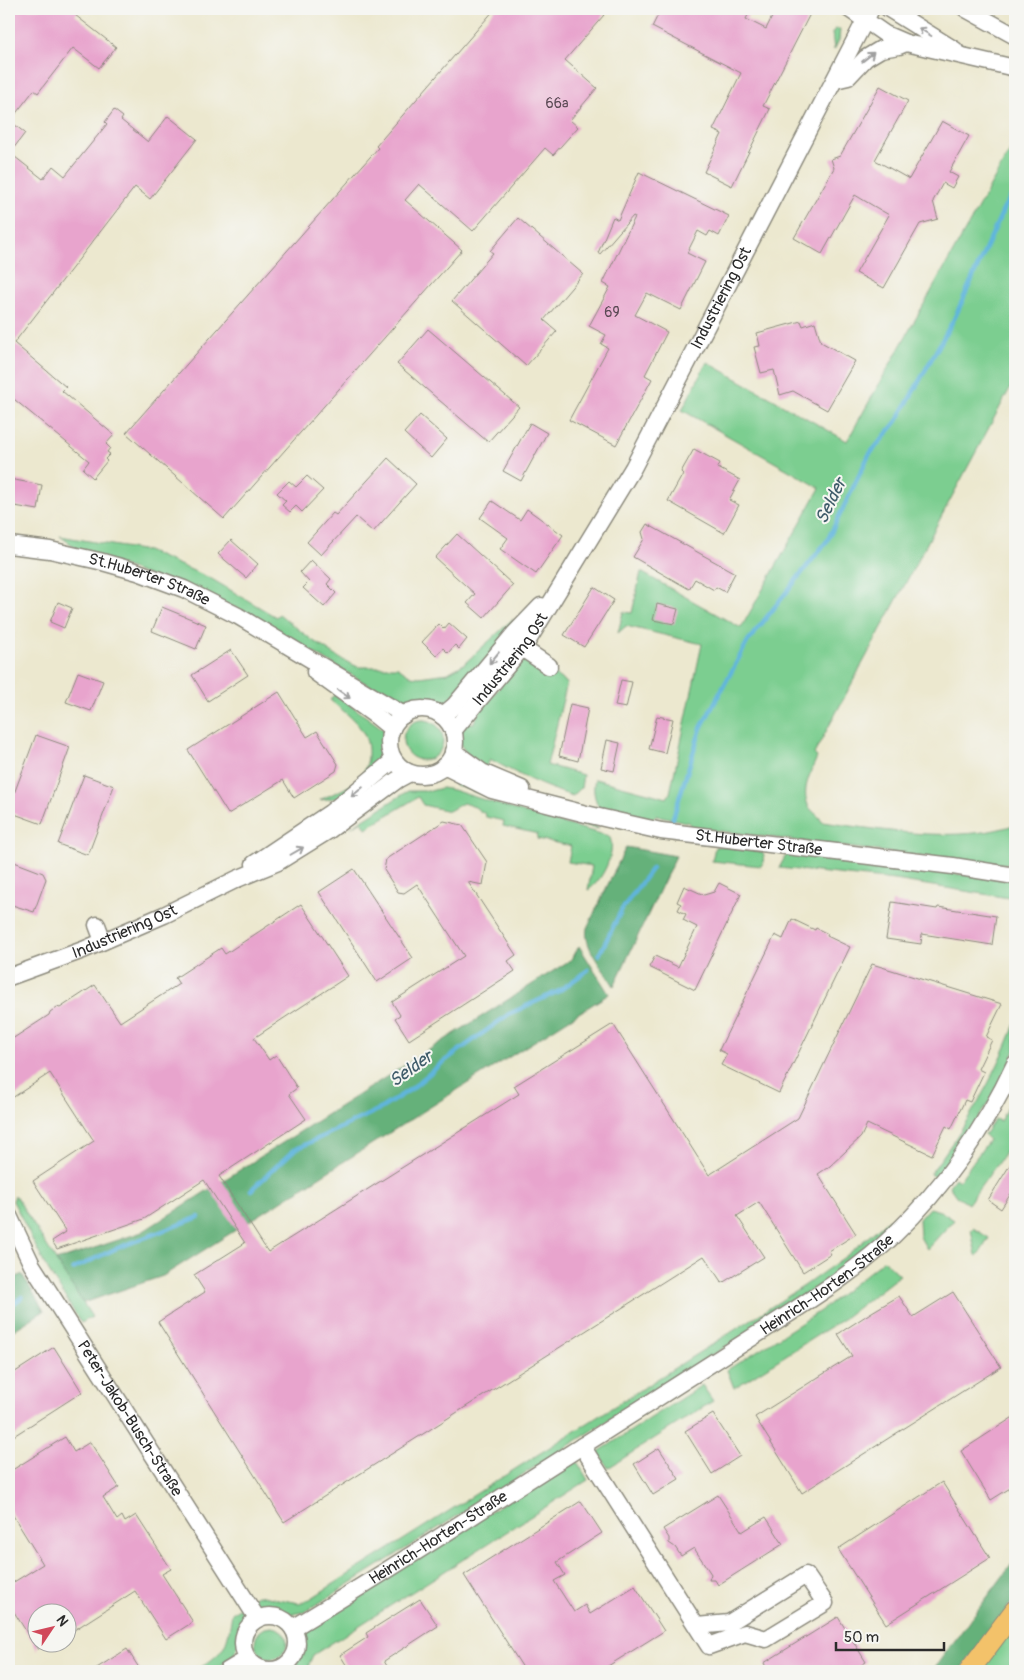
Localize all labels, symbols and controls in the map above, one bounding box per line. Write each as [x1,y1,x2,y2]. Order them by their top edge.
one-way arrow [918,26,932,36]
one-way arrow [861,52,875,62]
house number: 66a [546,95,568,112]
street label: Industriering Ost [686,243,756,352]
house number: 69 [604,304,620,321]
water label: Selder [810,472,853,528]
street label: St.Huberter Straße [87,549,213,610]
street label: Industriering Ost [468,609,553,710]
one-way arrow [489,651,500,664]
one-way arrow [337,689,351,699]
one-way arrow [351,786,364,797]
street label: St.Huberter Straße [694,825,823,860]
one-way arrow [289,846,304,856]
street label: Industriering Ost [69,900,181,963]
water label: Selder [385,1044,439,1092]
street label: Heinrich-Horten-Straße [756,1230,898,1340]
street label: Peter-Jakob-Busch-Straße [73,1337,187,1500]
street label: Heinrich-Horten-Straße [365,1486,511,1589]
north arrow [28,1602,78,1652]
text: N [53,1612,72,1630]
scale bar [836,1620,944,1652]
text: 50 m [844,1628,879,1647]

